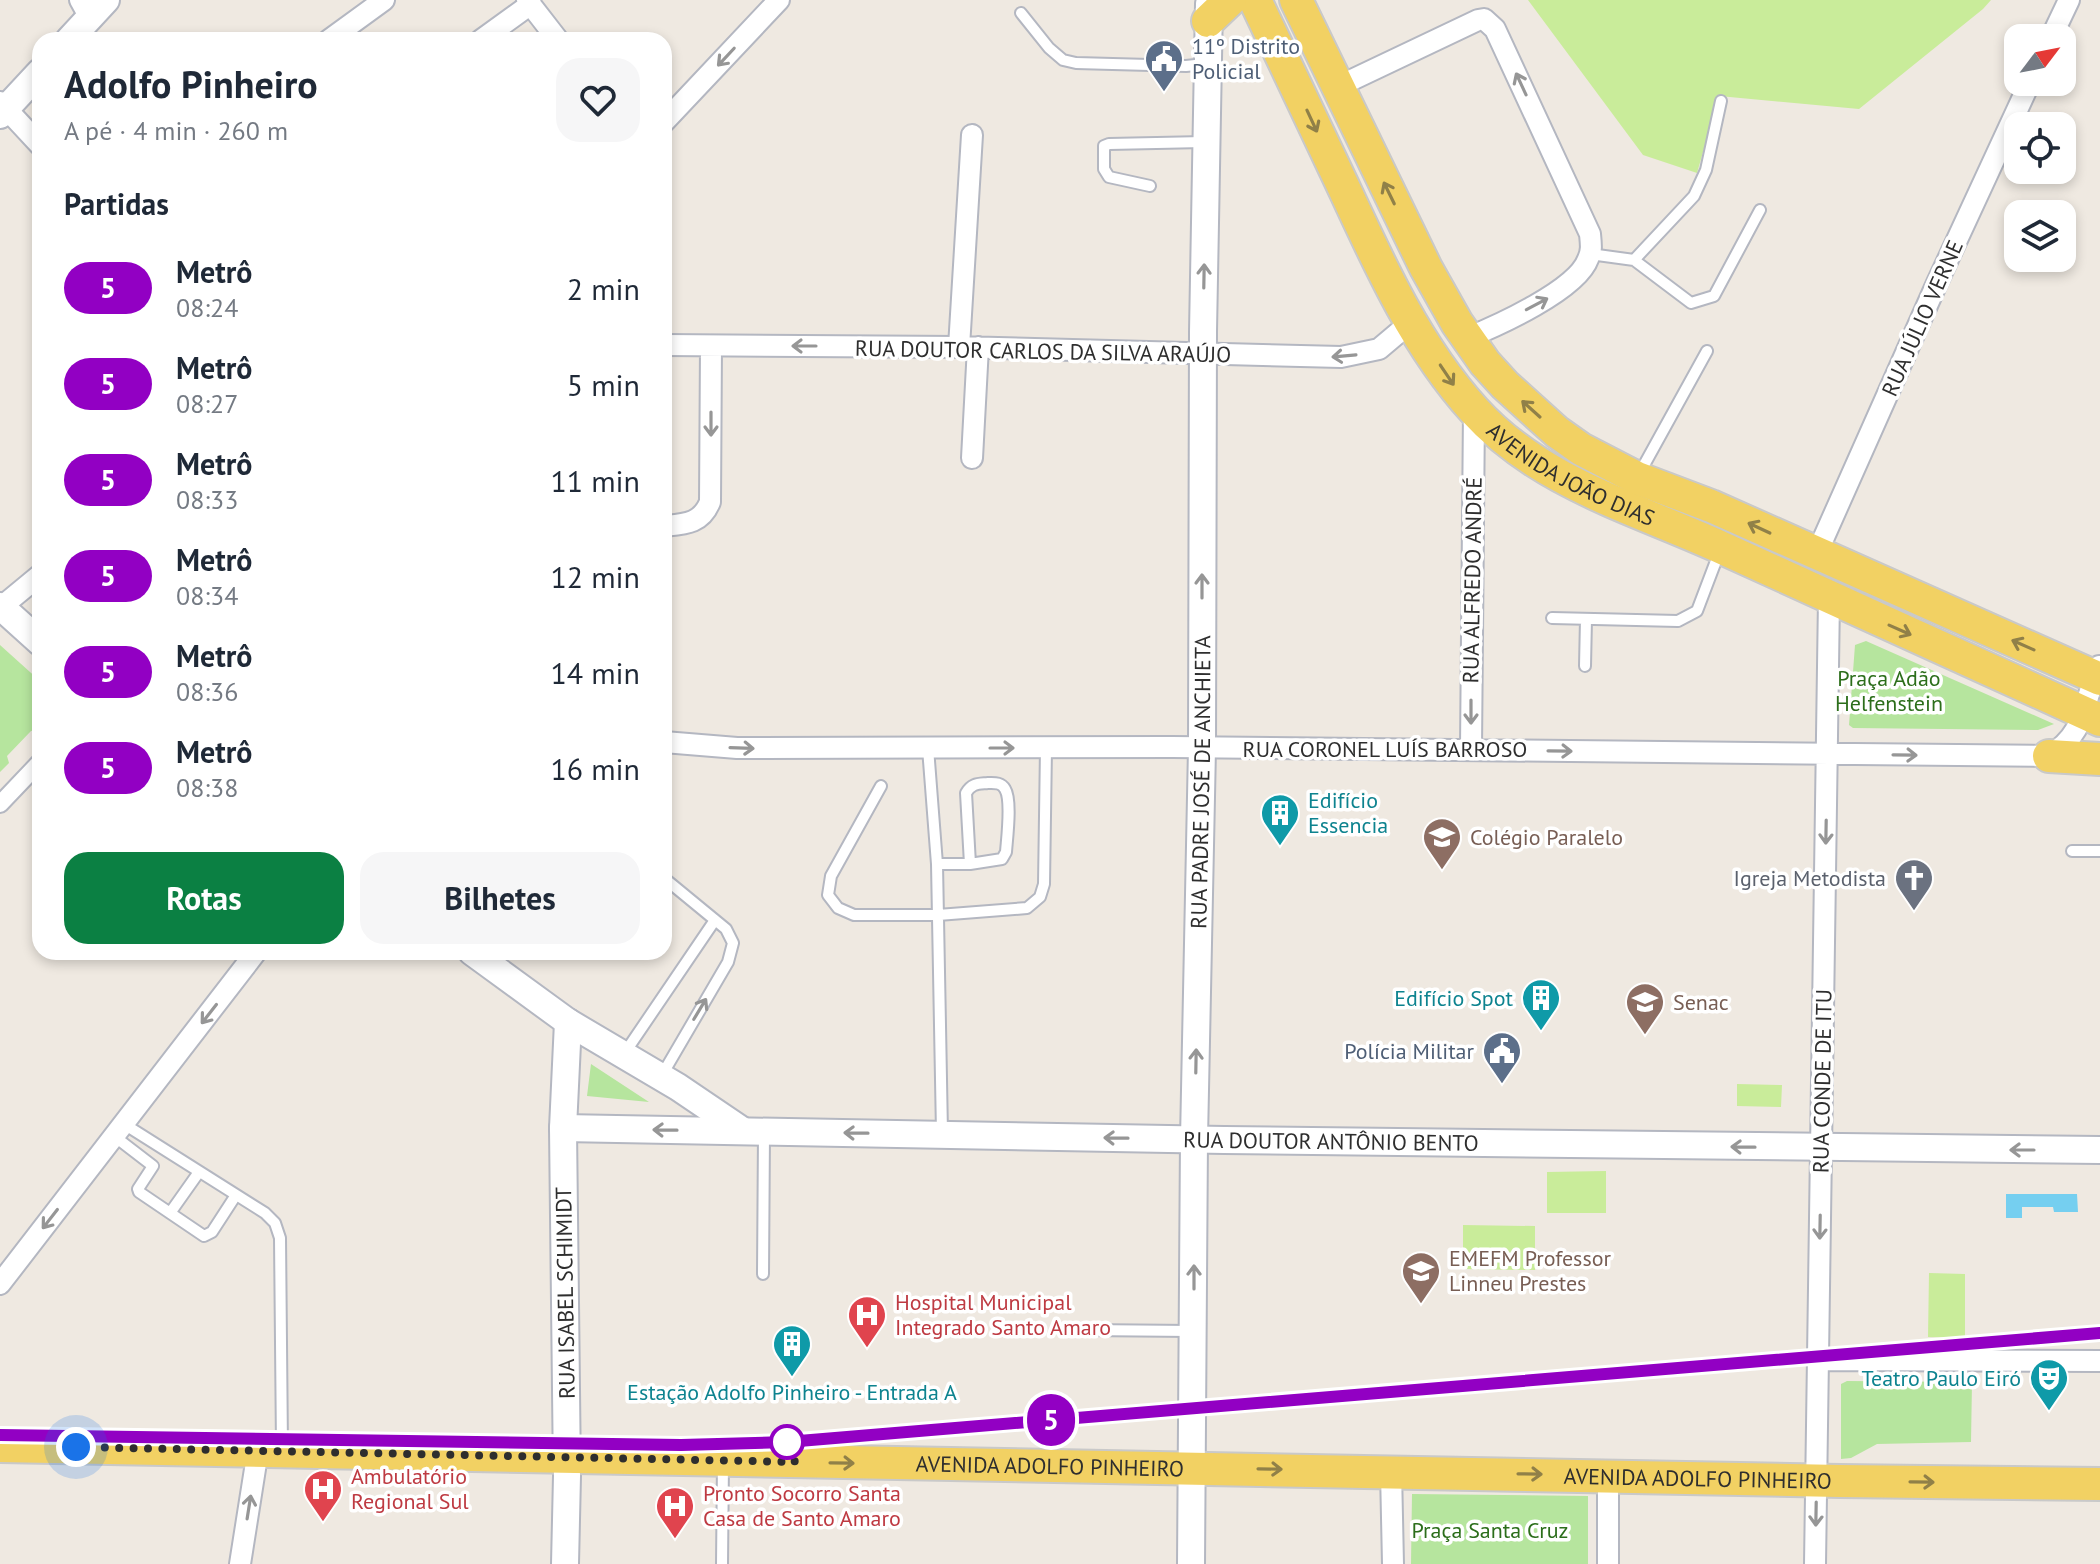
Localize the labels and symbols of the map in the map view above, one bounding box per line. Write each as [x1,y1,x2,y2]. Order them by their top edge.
north arrow [2004,24,2076,96]
place label: 11º Distrito Policial [1192,32,1300,85]
public building icon: 11º Distrito Policial [1143,38,1185,93]
one-way arrow [716,47,735,67]
one-way arrow [1512,73,1527,97]
one-way arrow [1305,109,1320,133]
one-way arrow [1381,182,1397,206]
street label: RUA JÚLIO VERNE [1875,236,1969,400]
one-way arrow [1196,263,1212,290]
one-way arrow [1525,295,1548,311]
street label: RUA DOUTOR CARLOS DA SILVA ARAÚJO [855,334,1231,368]
one-way arrow [791,338,818,354]
one-way arrow [1331,348,1358,363]
one-way arrow [1439,364,1455,386]
one-way arrow [1521,400,1541,418]
one-way arrow [704,410,719,437]
street label: AVENIDA JOÃO DIAS [1481,416,1659,532]
street label: RUA ALFREDO ANDRÉ [1456,476,1488,684]
one-way arrow [1748,520,1772,535]
one-way arrow [1194,573,1210,600]
one-way arrow [1888,624,1912,639]
street label: RUA PADRE JOSÉ DE ANCHIETA [1184,635,1216,929]
one-way arrow [2011,637,2036,652]
park label: Praça Adão Helfenstein [1835,664,1943,717]
one-way arrow [1463,698,1479,725]
street label: RUA CORONEL LUÍS BARROSO [1243,735,1527,763]
one-way arrow [728,740,755,756]
one-way arrow [988,740,1015,756]
one-way arrow [1546,743,1573,759]
one-way arrow [1891,747,1918,762]
place label: Edifício Essencia [1308,786,1388,839]
building icon: Edifício Essencia [1259,792,1301,847]
school or university icon: Colégio Paralelo [1421,816,1463,871]
one-way arrow [1818,818,1834,845]
place label: Colégio Paralelo [1470,823,1623,851]
church icon: Igreja Metodista [1893,857,1935,912]
place label: Igreja Metodista [1734,864,1886,892]
building icon: Edifício Spot [1520,977,1562,1032]
school or university icon: Senac [1624,981,1666,1036]
place label: Edifício Spot [1394,984,1514,1012]
place label: Senac [1673,988,1729,1016]
street label: RUA CONDE DE ITU [1806,989,1838,1173]
one-way arrow [692,998,708,1021]
one-way arrow [200,1003,217,1024]
public building icon: Polícia Militar [1481,1030,1523,1085]
place label: Polícia Militar [1344,1037,1475,1065]
one-way arrow [1188,1048,1204,1075]
one-way arrow [652,1122,679,1138]
one-way arrow [843,1125,870,1141]
street label: RUA DOUTOR ANTÔNIO BENTO [1183,1125,1479,1157]
one-way arrow [1103,1131,1130,1146]
one-way arrow [1730,1139,1757,1155]
one-way arrow [2009,1142,2036,1157]
street label: RUA ISABEL SCHIMIDT [549,1187,581,1399]
one-way arrow [41,1208,58,1229]
one-way arrow [1812,1213,1828,1240]
place label: EMEFM Professor Linneu Prestes [1449,1244,1611,1297]
school or university icon: EMEFM Professor Linneu Prestes [1400,1250,1442,1305]
one-way arrow [1186,1264,1202,1291]
place label: Hospital Municipal Integrado Santo Amaro [895,1288,1111,1341]
hospital icon: Hospital Municipal Integrado Santo Amaro [846,1294,888,1349]
building icon: Estação Adolfo Pinheiro - Entrada A [771,1323,813,1378]
theatre icon: Teatro Paulo Eiró [2028,1357,2070,1412]
place label: Teatro Paulo Eiró [1862,1364,2021,1392]
place label: Estação Adolfo Pinheiro - Entrada A [627,1378,957,1406]
line badge: 5 [1025,1394,1077,1446]
unlabelled marker [770,1425,804,1459]
your location [56,1427,96,1467]
street label: AVENIDA ADOLFO PINHEIRO [916,1449,1184,1483]
one-way arrow [828,1455,855,1470]
one-way arrow [1256,1461,1283,1477]
place label: Ambulatório Regional Sul [351,1462,469,1515]
street label: AVENIDA ADOLFO PINHEIRO [1563,1462,1832,1495]
one-way arrow [1516,1467,1543,1482]
hospital icon: Ambulatório Regional Sul [302,1468,344,1523]
one-way arrow [1908,1474,1935,1490]
place label: Pronto Socorro Santa Casa de Santo Amaro [703,1479,901,1532]
hospital icon: Pronto Socorro Santa Casa de Santo Amaro [654,1485,696,1540]
one-way arrow [242,1495,257,1520]
one-way arrow [1808,1500,1824,1527]
park label: Praça Santa Cruz [1412,1516,1568,1544]

